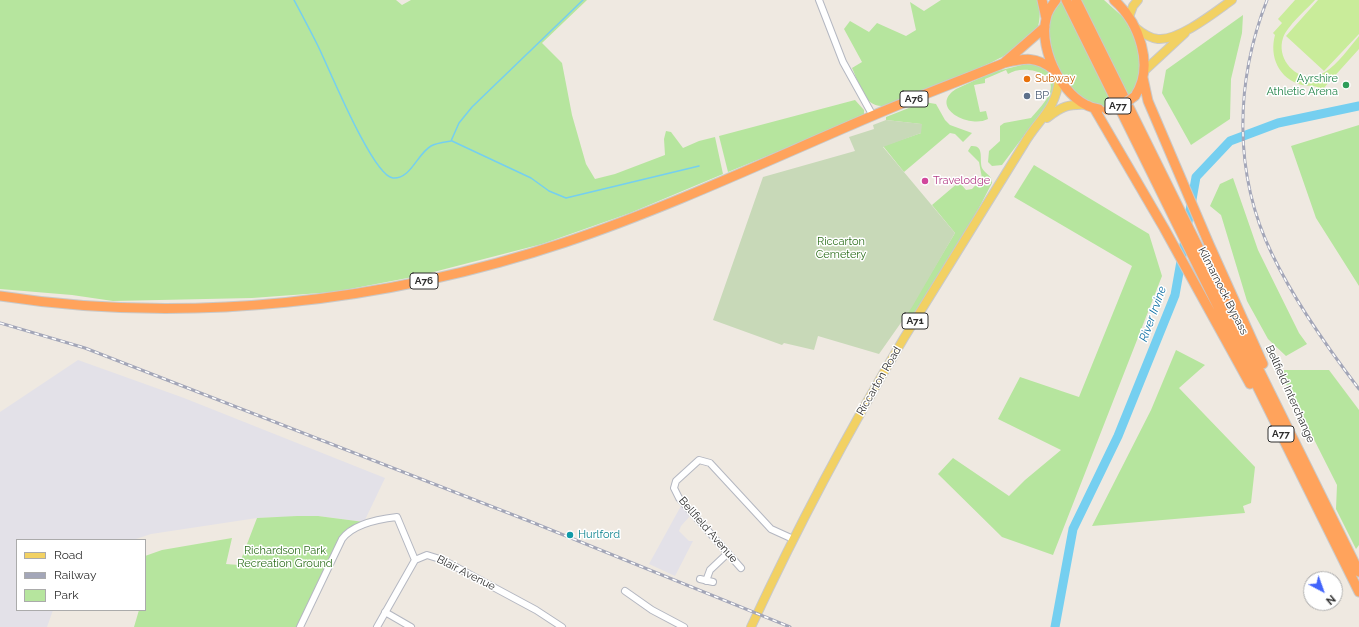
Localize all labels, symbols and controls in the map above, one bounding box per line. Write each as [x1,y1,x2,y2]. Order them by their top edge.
place label: Subway [1035,72,1075,86]
place label: Ayrshire Athletic Arena [1266,72,1338,98]
marker: Subway [1022,74,1032,84]
marker: Ayrshire Athletic Arena [1341,80,1351,90]
place label: BP [1035,89,1049,103]
road number: A76 [900,91,928,107]
marker: BP [1022,91,1032,101]
road number: A77 [1105,98,1131,114]
place label: Travelodge [933,174,990,188]
marker: Travelodge [920,176,930,186]
park label: Riccarton Cemetery [816,235,866,261]
street label: Kilmarnock Bypass [1195,245,1251,337]
road number: A76 [410,273,438,289]
water label: River Irvine [1136,284,1170,344]
road number: A71 [902,313,928,329]
street label: Bellfield Interchange [1263,343,1317,445]
street label: Riccarton Road [854,344,904,418]
road number: A77 [1268,426,1294,442]
street label: Bellfield Avenue [676,494,740,566]
place label: Hurlford [578,528,620,542]
marker: Hurlford [565,530,575,540]
legend [16,539,146,611]
park label: Richardson Park Recreation Ground [237,544,333,570]
text: Road [54,548,83,562]
street label: Blair Avenue [435,553,497,593]
text: Railway [54,568,96,582]
north arrow [1303,571,1343,611]
text: Park [54,588,79,602]
text: N [1323,592,1338,607]

